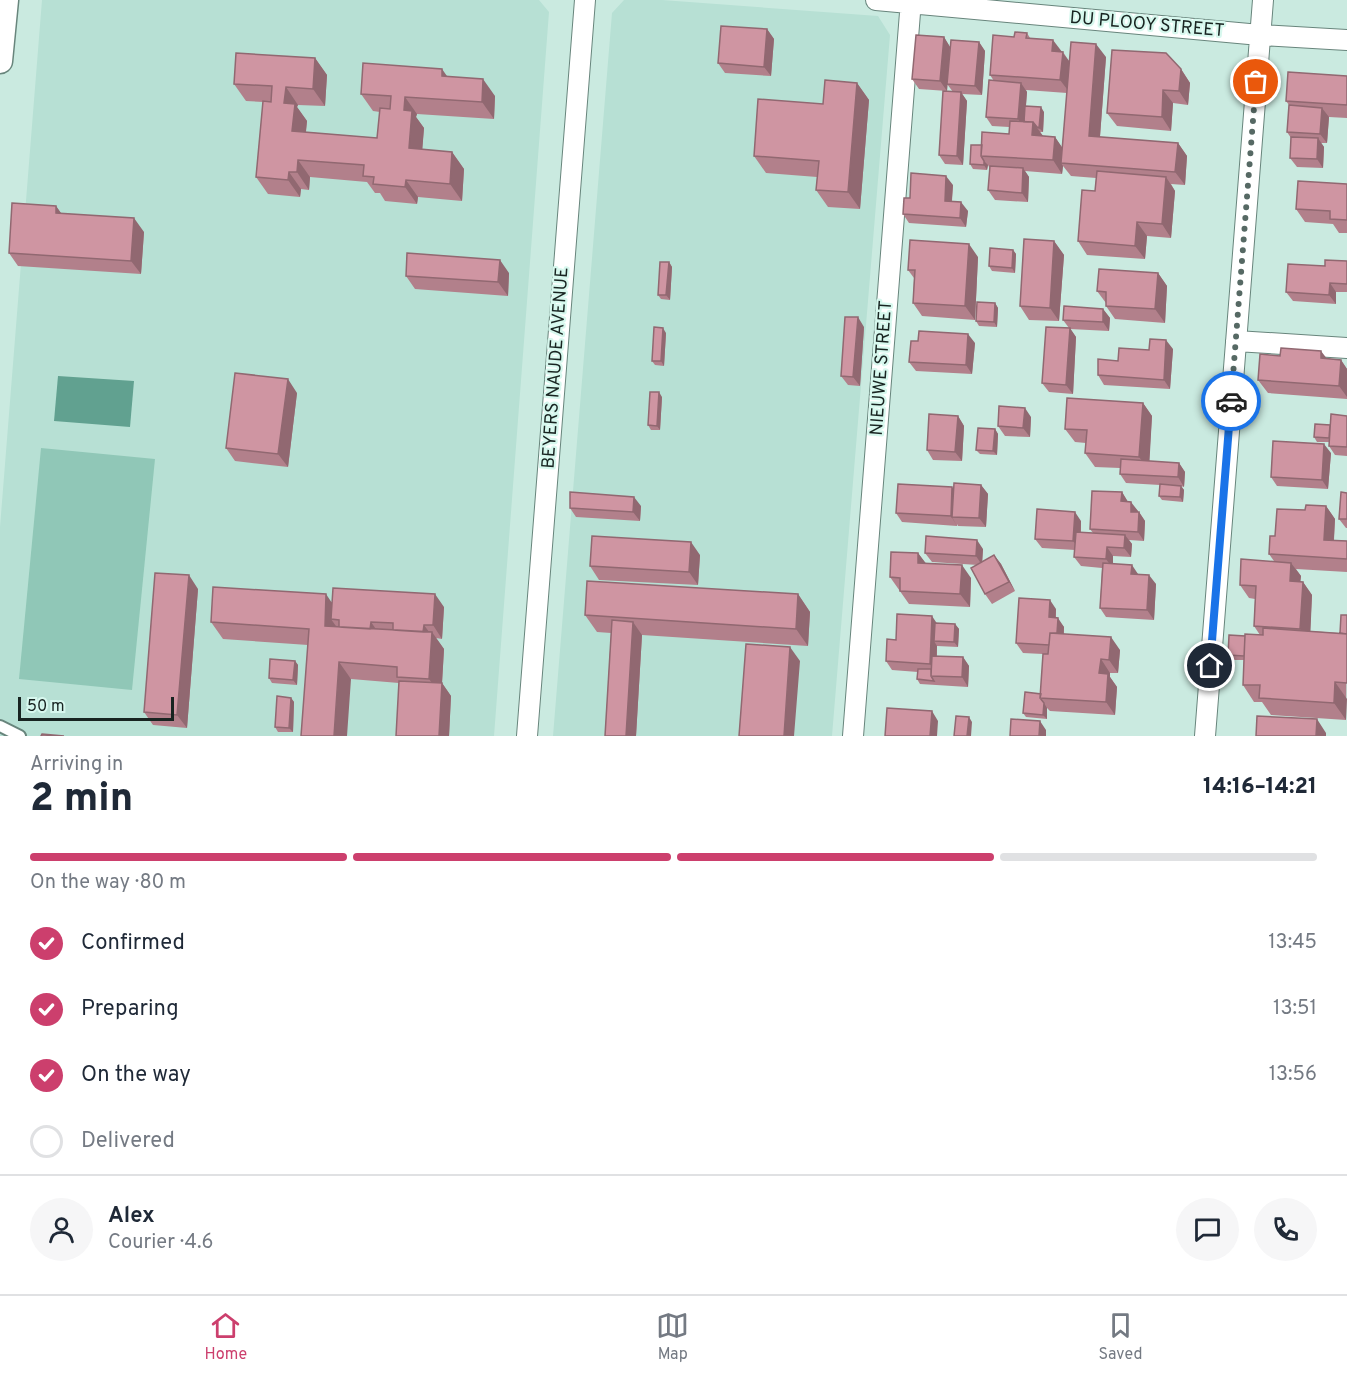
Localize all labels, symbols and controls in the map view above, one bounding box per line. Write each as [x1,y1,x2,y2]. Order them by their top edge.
street label: DU PLOOY STREET [1069,7,1225,43]
pin [1230,56,1281,107]
icon: bag [1239,65,1272,98]
street label: BEYERS NAUDE AVENUE [537,266,575,470]
street label: NIEUWE STREET [866,300,898,436]
courier [1201,371,1261,431]
icon: car [1215,385,1248,418]
pin [1184,640,1235,691]
icon: home [1193,649,1226,682]
scale bar [18,694,174,722]
text: 50 m [27,697,65,717]
text: Arriving in [30,752,123,778]
text: 14:16–14:21 [1203,774,1317,801]
text: 2 min [30,776,133,825]
text: On the way · 80 m [30,870,186,896]
icon: check [30,927,63,960]
text: Confirmed [81,930,185,957]
text: 13:45 [1268,930,1317,956]
icon: check [30,993,63,1026]
text: Preparing [81,996,179,1023]
text: 13:51 [1273,996,1317,1022]
icon: check [30,1059,63,1092]
text: On the way [81,1062,191,1089]
text: 13:56 [1269,1062,1317,1088]
text: Delivered [81,1128,175,1155]
button: person [30,1198,93,1261]
button: chat [1176,1198,1239,1261]
button: phone [1254,1198,1317,1261]
text: Alex [108,1203,155,1230]
text: Courier · 4.6 [108,1230,213,1256]
tab: Home [205,1309,247,1365]
tab: Map [656,1309,689,1365]
tab: Saved [1098,1309,1142,1365]

